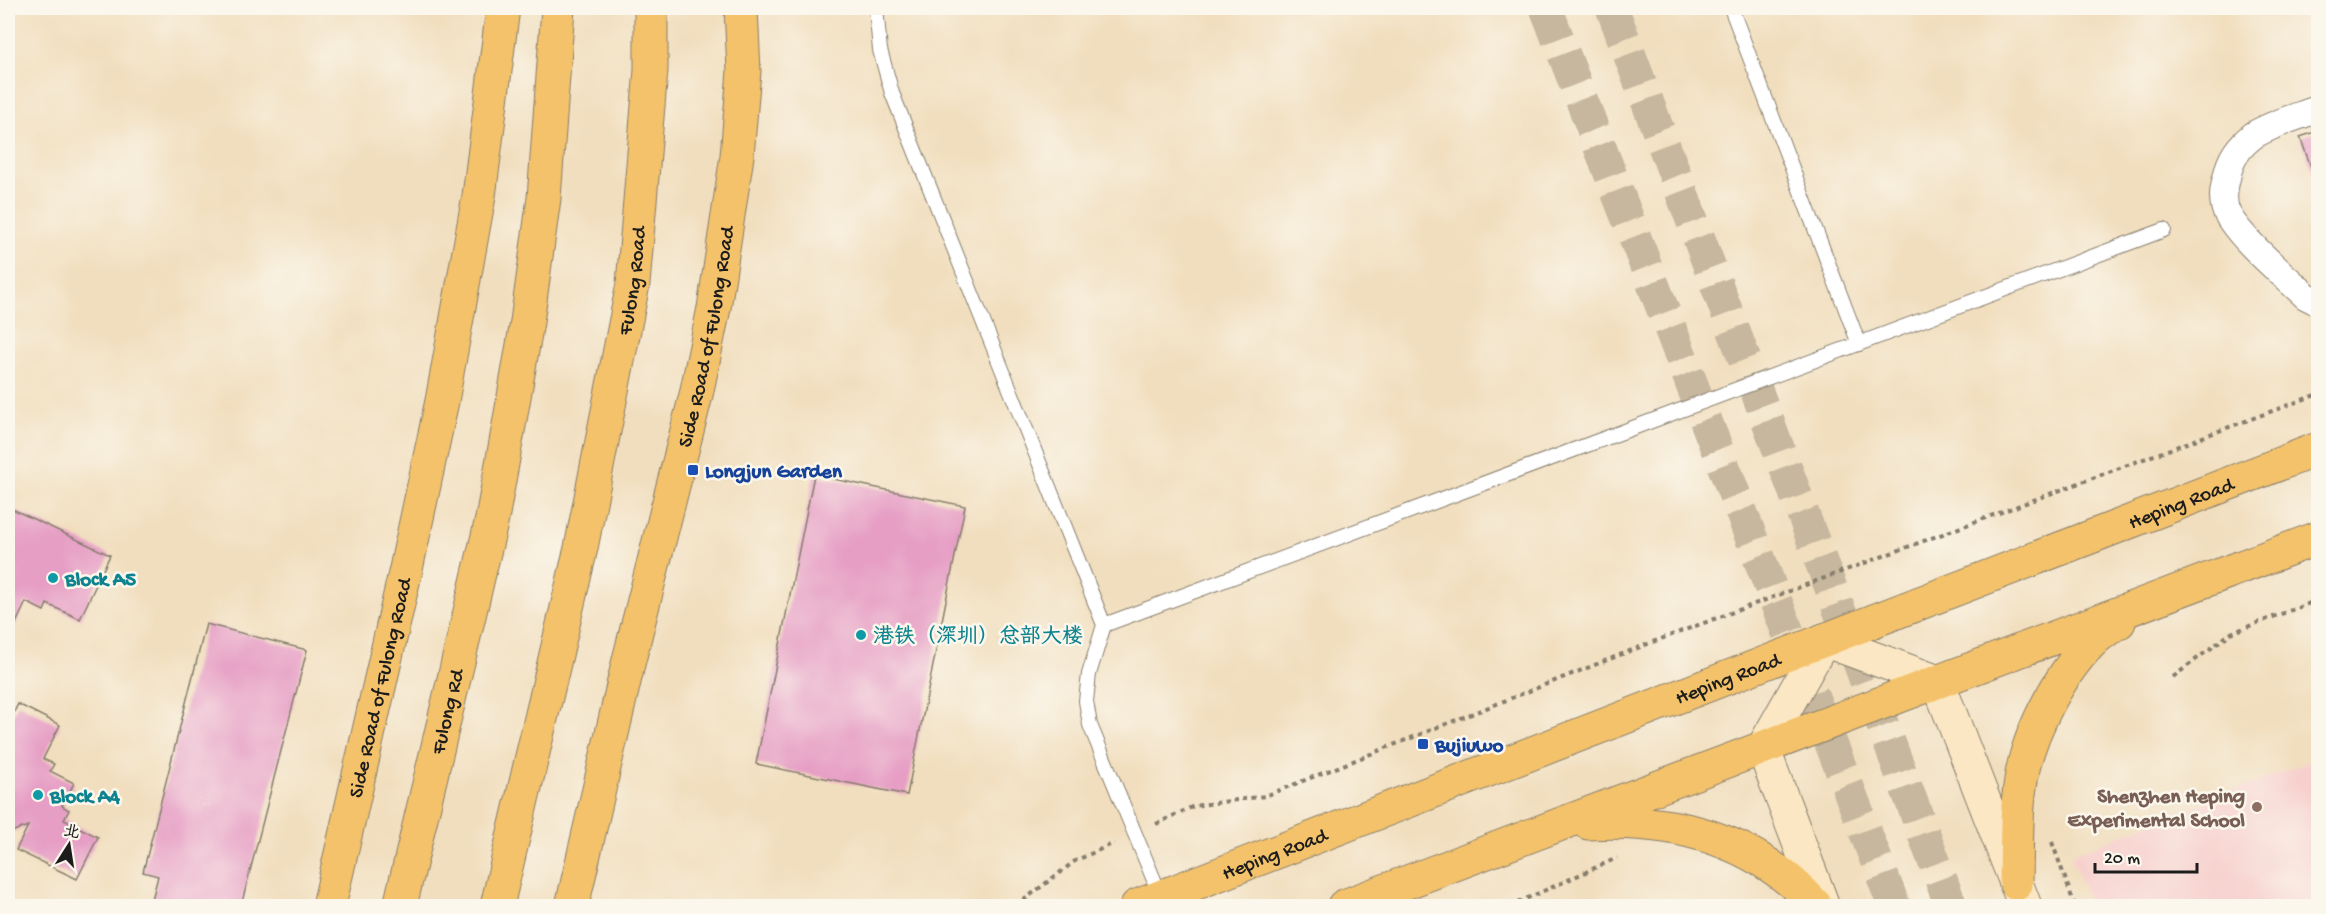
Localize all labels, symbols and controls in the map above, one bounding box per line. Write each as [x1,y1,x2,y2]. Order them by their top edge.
street label: Side Road of Fulong Road [674,223,742,450]
street label: Fulong Road [614,224,654,338]
place label: Longjun Garden [705,461,843,486]
marker: Longjun Garden [686,463,700,477]
street label: Heping Road [2126,473,2240,537]
place label: Block A5 [64,569,136,594]
marker: Block A5 [46,571,60,585]
street label: Side Road of Fulong Road [345,574,420,801]
place label: 港铁（深圳）总部大楼 [873,624,1083,651]
marker: 港铁（深圳）总部大楼 [854,628,868,642]
street label: Heping Road [1673,649,1786,712]
street label: Fulong Rd [427,666,472,758]
place label: Bujiuwo [1434,735,1503,760]
marker: Bujiuwo [1416,737,1430,751]
place label: Block A4 [49,786,121,811]
place label: Shenzhen Heping Experimental School [2068,786,2245,835]
marker: Block A4 [31,788,45,802]
marker: Shenzhen Heping Experimental School [2250,800,2264,814]
north arrow [39,815,99,875]
text: 北 [62,822,81,845]
street label: Heping Road [1219,824,1333,888]
scale bar [2095,836,2197,874]
text: 20 m [2104,849,2140,870]

